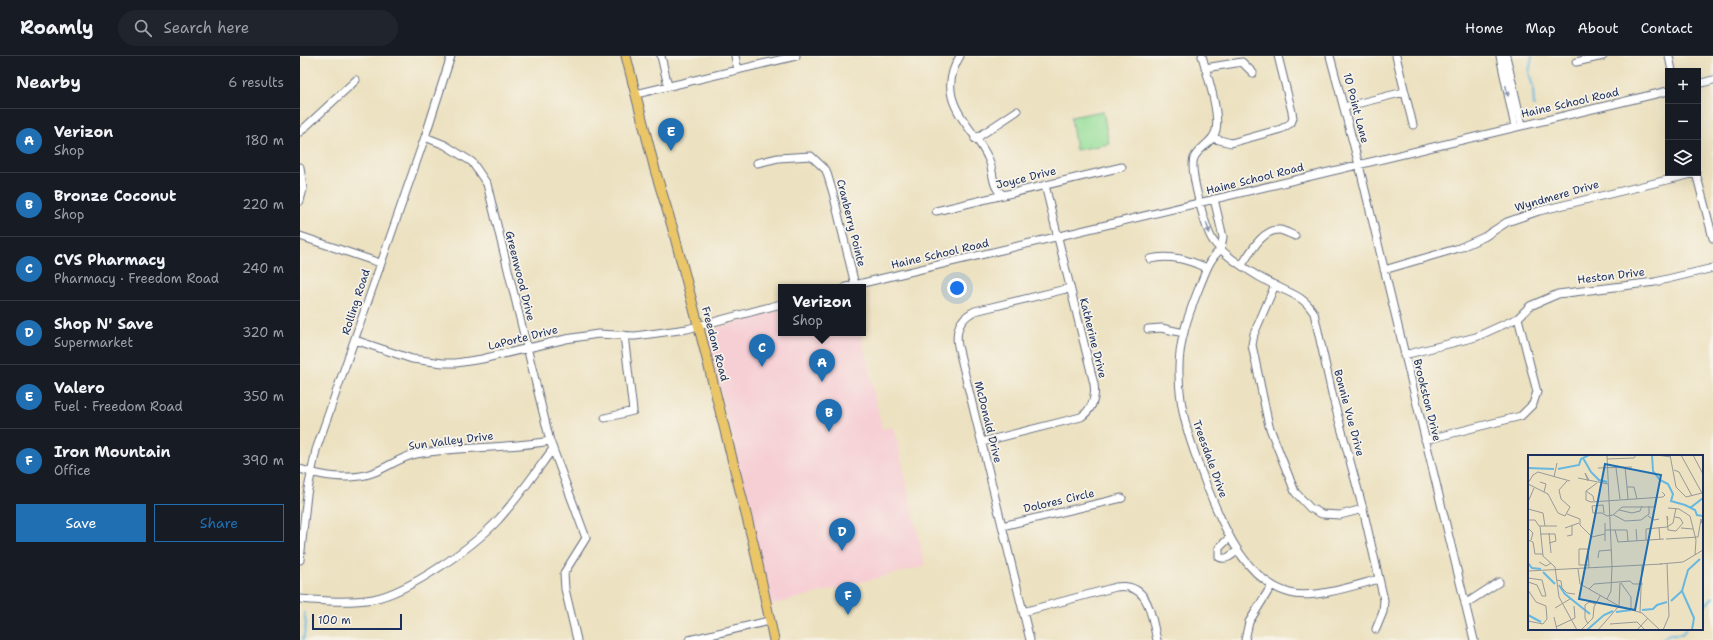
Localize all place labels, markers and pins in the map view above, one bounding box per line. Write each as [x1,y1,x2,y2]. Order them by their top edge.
pin: E [658,118,684,151]
pin: C [749,334,775,367]
pin: A [809,349,835,382]
pin: B [816,399,842,432]
pin: D [829,518,855,551]
pin: F [835,582,861,615]

